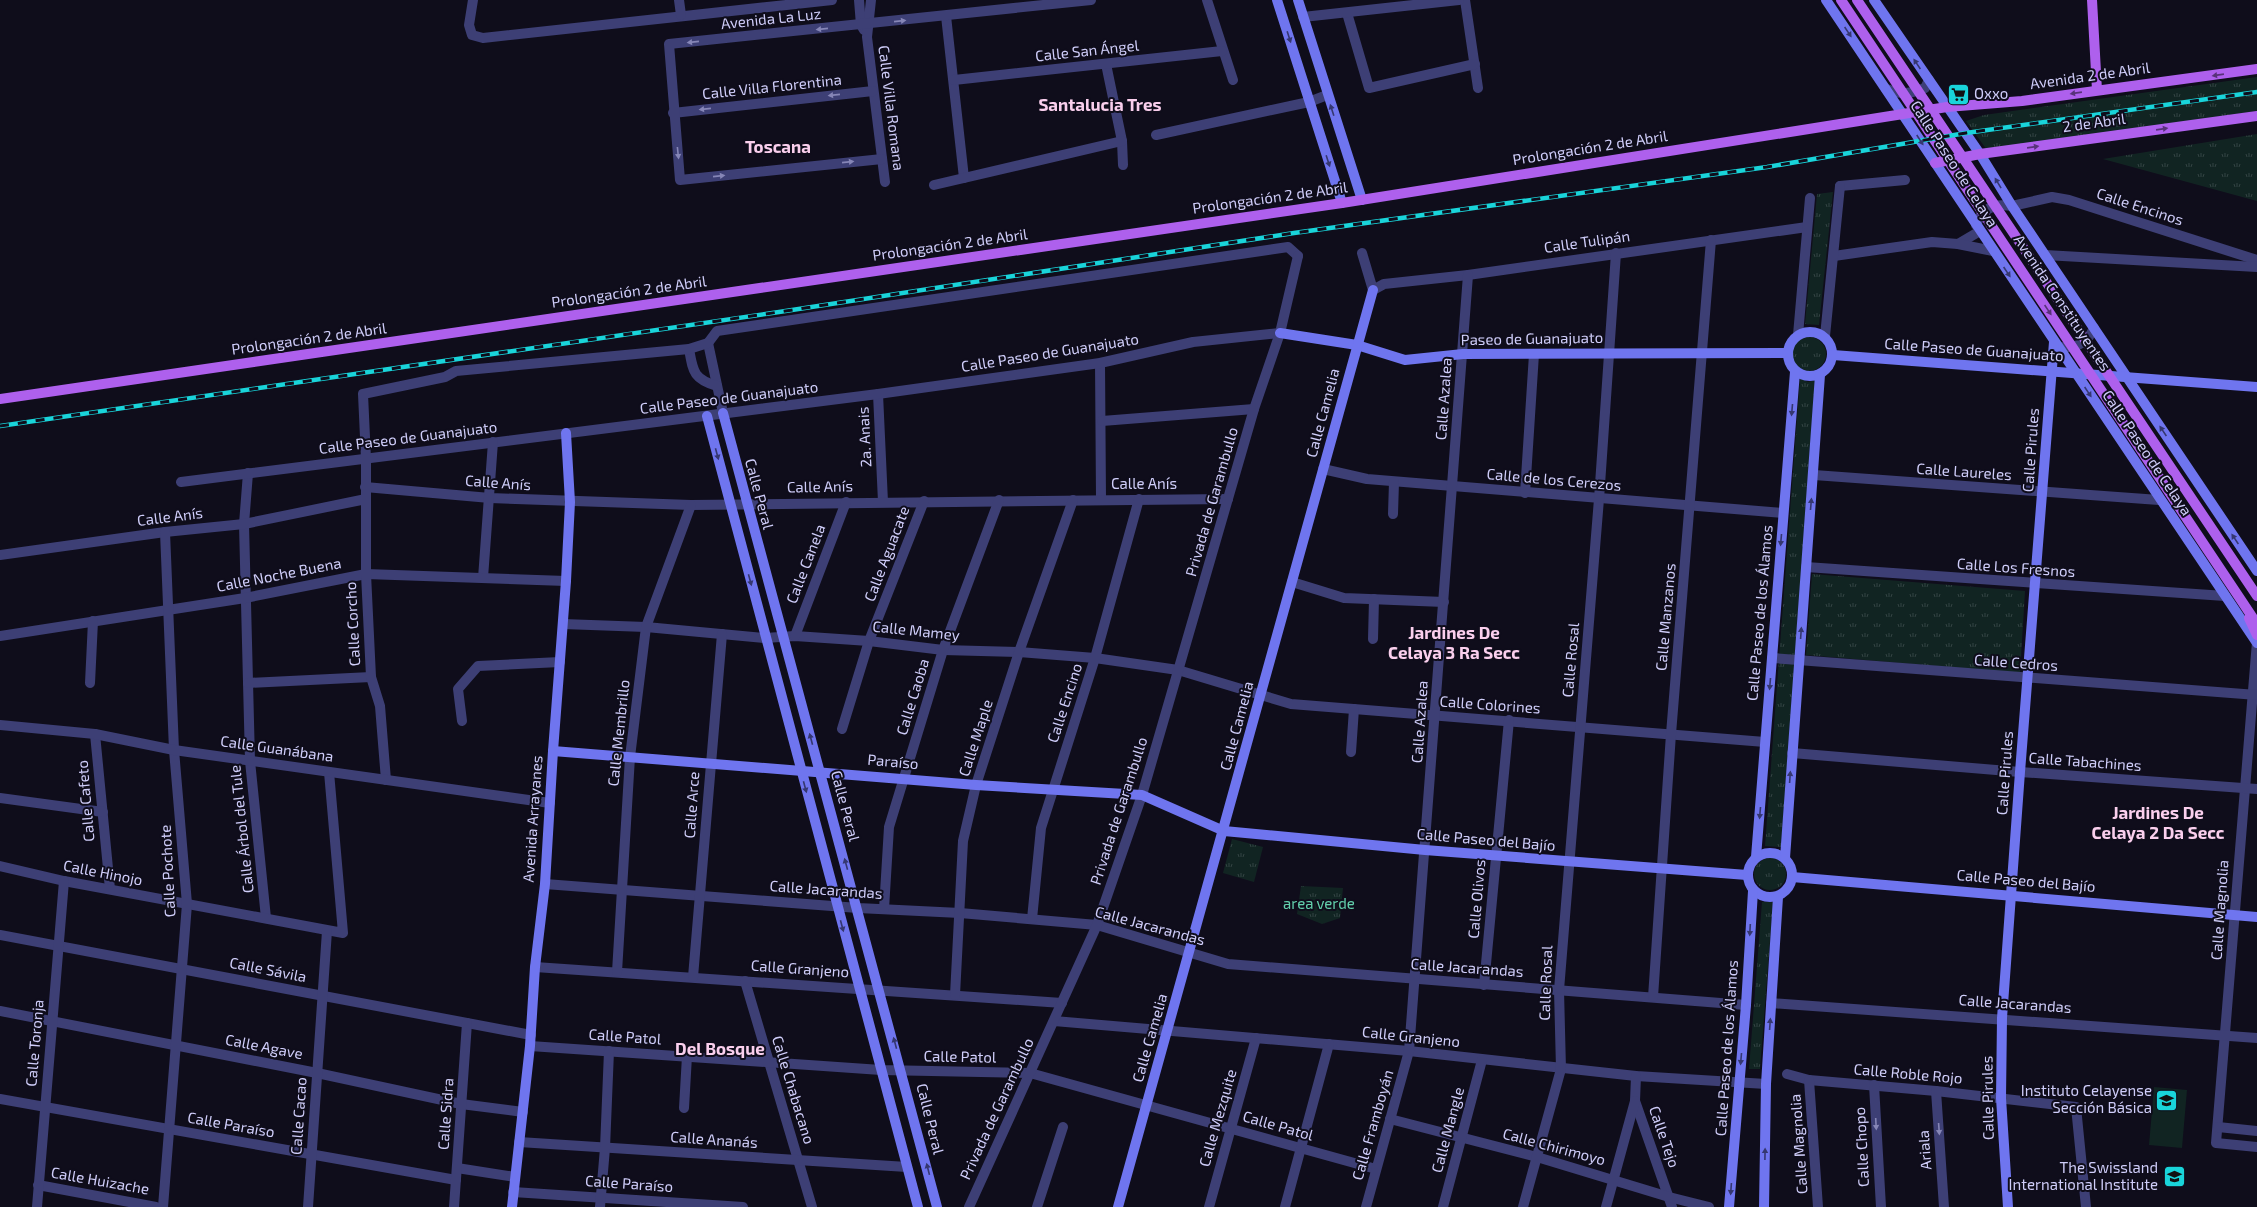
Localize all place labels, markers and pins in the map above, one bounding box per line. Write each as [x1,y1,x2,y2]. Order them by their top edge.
supermarket icon: Oxxo [1946,81,1972,107]
place label: Oxxo [1974,84,2008,102]
place label: Instituto Celayense Sección Básica [2021,1081,2152,1116]
school or university icon: Instituto Celayense Sección Básica [2154,1087,2180,1113]
place label: The Swissland International Institute [2009,1158,2158,1193]
school or university icon: The Swissland International Institute [2161,1164,2187,1190]

